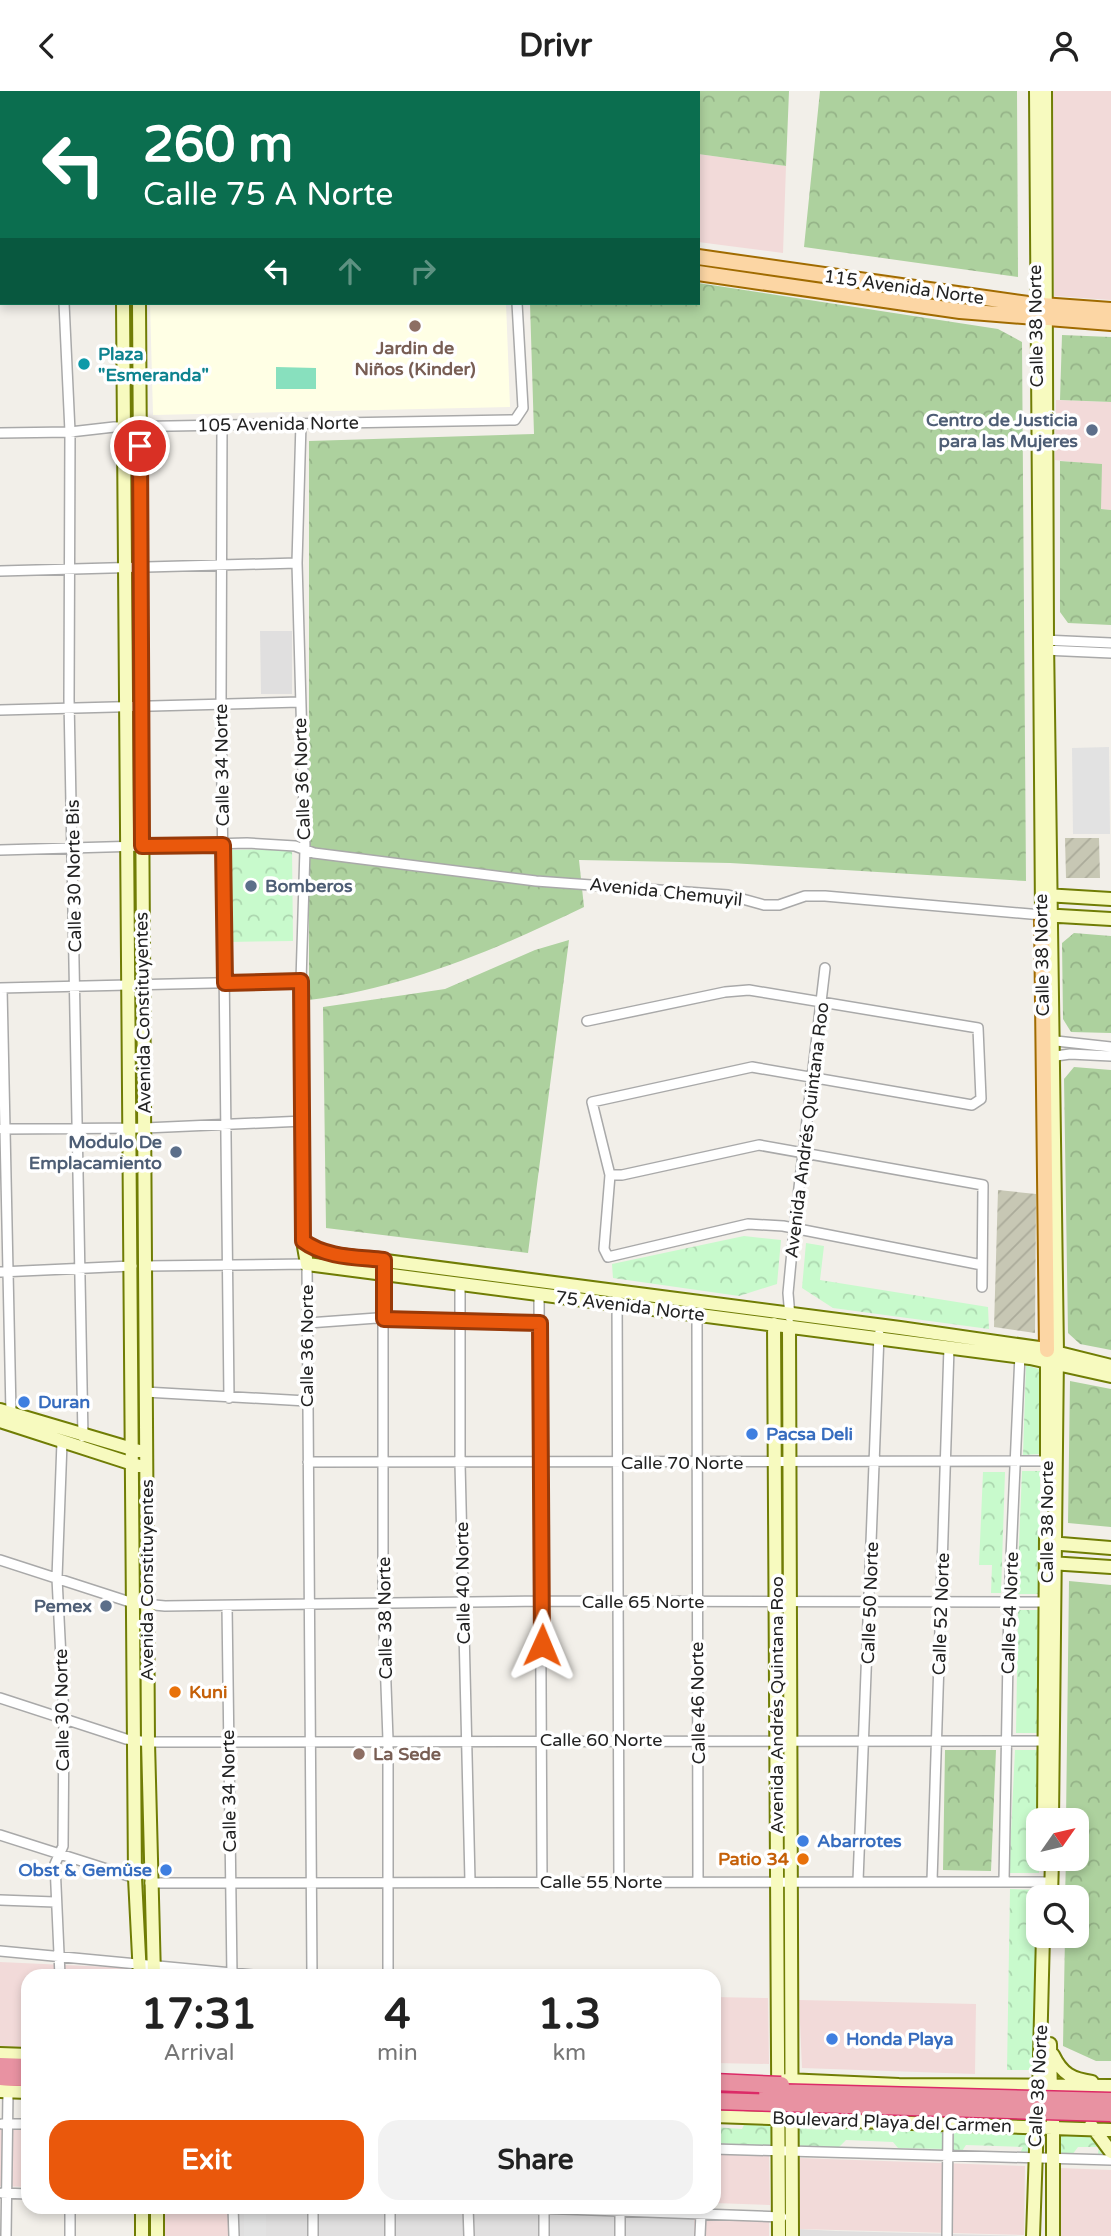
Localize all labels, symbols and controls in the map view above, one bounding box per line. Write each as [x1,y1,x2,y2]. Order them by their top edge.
icon: back [28,27,66,65]
text: Drivr [519,27,592,65]
icon: person [1045,27,1083,65]
text: 260 m [143,116,293,175]
icon: left [28,119,119,210]
text: Calle 75 A Norte [143,176,393,214]
icon: left [258,252,296,290]
icon: ahead [331,252,369,290]
icon: right [404,252,442,290]
street label: Calle 38 Norte [1024,264,1048,388]
street label: 115 Avenida Norte [822,265,986,309]
marker: Jardin de Niños (Kinder) [407,318,423,334]
place label: Jardin de Niños (Kinder) [354,337,476,380]
place label: Plaza "Esmeranda" [98,343,209,386]
marker: Plaza "Esmeranda" [76,356,92,372]
place label: Centro de Justicia para las Mujeres [926,409,1078,452]
street label: 105 Avenida Norte [197,412,359,436]
pin [110,416,170,476]
marker: Centro de Justicia para las Mujeres [1084,422,1100,438]
icon: arrive [121,427,159,465]
street label: Calle 34 Norte [210,703,234,827]
street label: Calle 36 Norte [289,717,315,841]
street label: Calle 30 Norte Bis [62,799,86,953]
street label: Avenida Chemuyil [588,873,744,911]
place label: Bomberos [265,875,353,897]
marker: Bomberos [243,878,259,894]
street label: Calle 38 Norte [1030,893,1054,1017]
street label: Avenida Constituyentes [130,912,156,1114]
street label: Avenida Andrés Quintana Roo [780,1001,834,1259]
place label: Modulo De Emplacamiento [29,1131,162,1174]
marker: Modulo De Emplacamiento [168,1144,184,1160]
street label: Calle 36 Norte [296,1285,318,1407]
street label: 75 Avenida Norte [554,1286,706,1326]
place label: Duran [38,1391,90,1413]
marker: Duran [16,1394,32,1410]
place label: Pacsa Deli [766,1423,853,1445]
marker: Pacsa Deli [744,1426,760,1442]
street label: Calle 70 Norte [621,1452,743,1474]
street label: Calle 38 Norte [1036,1461,1058,1583]
street label: Avenida Constituyentes [136,1479,158,1681]
street label: Calle 40 Norte [451,1521,475,1645]
street label: Calle 50 Norte [857,1541,883,1665]
street label: Calle 54 Norte [997,1551,1023,1675]
street label: Calle 52 Norte [928,1552,954,1676]
street label: Calle 38 Norte [373,1556,397,1680]
street label: Avenida Andrés Quintana Roo [766,1576,788,1834]
street label: Calle 65 Norte [582,1591,704,1613]
place label: Pemex [34,1595,92,1617]
marker: Pemex [98,1598,114,1614]
position arrow [505,1608,579,1682]
street label: Calle 46 Norte [686,1641,710,1765]
street label: Calle 30 Norte [50,1648,74,1772]
place label: Kuni [189,1681,227,1703]
marker: Kuni [167,1684,183,1700]
street label: Calle 34 Norte [217,1729,241,1853]
street label: Calle 60 Norte [540,1729,662,1751]
place label: La Sede [373,1743,441,1765]
marker: La Sede [351,1746,367,1762]
north arrow [1026,1808,1088,1871]
map controls [1026,1808,1089,1948]
place label: Abarrotes [817,1830,902,1852]
marker: Abarrotes [795,1833,811,1849]
place label: Patio 34 [718,1848,790,1870]
marker: Patio 34 [795,1851,811,1867]
place label: Obst & Gemüse [18,1859,152,1881]
marker: Obst & Gemüse [158,1862,174,1878]
street label: Calle 55 Norte [540,1871,662,1893]
button: search [1026,1885,1089,1948]
text: 17:31 [141,1989,257,2040]
text: 4 [384,1989,411,2040]
text: 1.3 [538,1989,601,2040]
street label: Calle 38 Norte [1024,2024,1052,2148]
place label: Honda Playa [846,2028,954,2050]
marker: Honda Playa [824,2031,840,2047]
text: Arrival [163,2039,235,2067]
text: min [377,2039,418,2067]
text: km [553,2039,586,2067]
street label: Boulevard Playa del Carmen [772,2107,1012,2137]
button: Exit [49,2120,364,2200]
button: Share [378,2120,693,2200]

